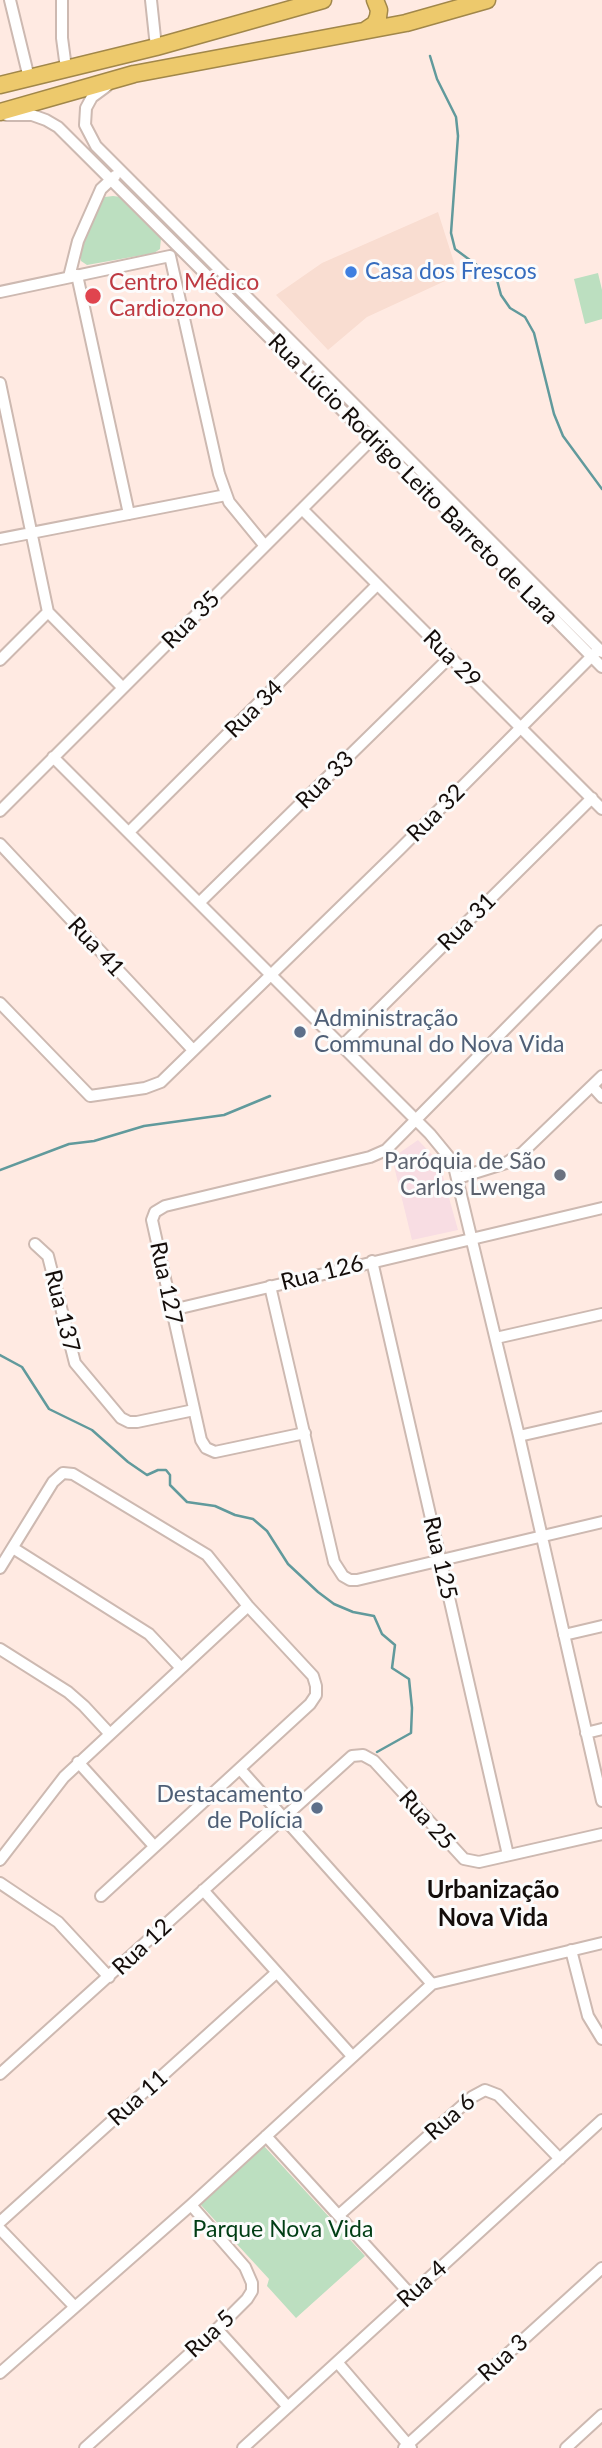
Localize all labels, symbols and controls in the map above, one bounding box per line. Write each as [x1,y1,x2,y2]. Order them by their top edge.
place label: Casa dos Frescos [365,258,537,286]
marker: Casa dos Frescos [343,264,359,280]
place label: Centro Médico Cardiozono [109,269,259,323]
marker: Centro Médico Cardiozono [83,286,103,306]
street label: Rua Lúcio Rodrigo Leito Barreto de Lara [262,328,564,630]
street label: Rua 35 [156,585,226,655]
street label: Rua 29 [417,624,487,694]
street label: Rua 34 [219,674,289,744]
street label: Rua 33 [290,745,360,815]
street label: Rua 32 [401,778,471,848]
street label: Rua 31 [432,887,502,957]
street label: Rua 41 [62,912,130,982]
place label: Administração Communal do Nova Vida [314,1005,564,1059]
marker: Administração Communal do Nova Vida [292,1024,308,1040]
place label: Paróquia de São Carlos Lwenga [384,1148,546,1202]
marker: Paróquia de São Carlos Lwenga [552,1167,568,1183]
street label: Rua 127 [144,1239,188,1327]
street label: Rua 126 [278,1249,366,1297]
street label: Rua 137 [38,1267,86,1355]
street label: Rua 125 [417,1514,463,1602]
place label: Destacamento de Polícia [157,1781,303,1835]
street label: Rua 25 [393,1784,461,1856]
marker: Destacamento de Polícia [309,1800,325,1816]
district label: Urbanização Nova Vida [427,1876,559,1932]
street label: Rua 12 [107,1913,177,1981]
street label: Rua 11 [102,2064,174,2132]
street label: Rua 6 [419,2088,481,2146]
park label: Parque Nova Vida [193,2216,373,2244]
street label: Rua 4 [391,2255,453,2313]
street label: Rua 5 [180,2304,240,2364]
street label: Rua 3 [472,2329,534,2387]

